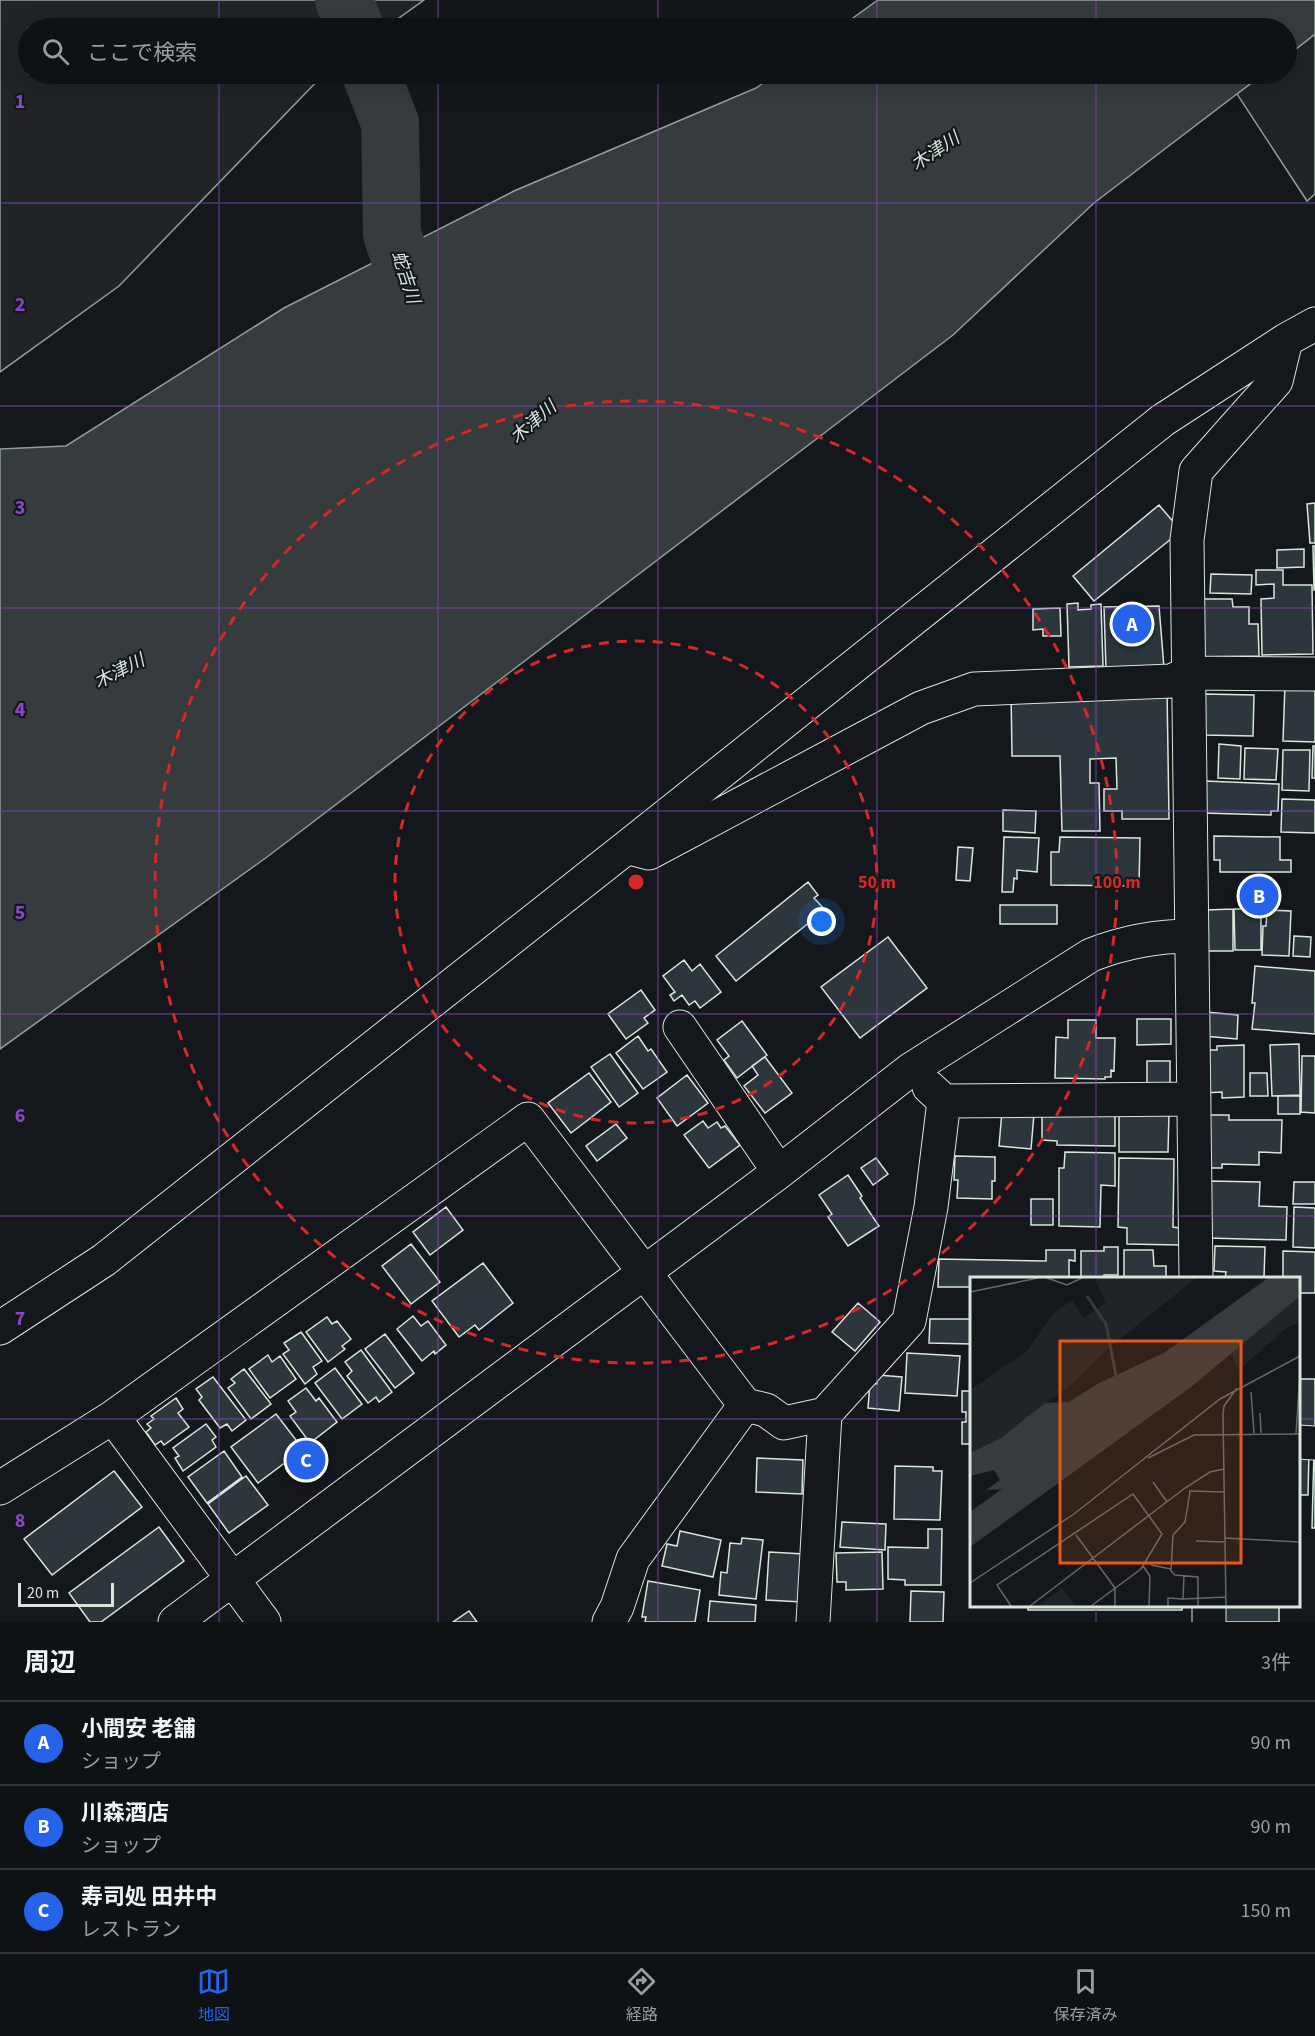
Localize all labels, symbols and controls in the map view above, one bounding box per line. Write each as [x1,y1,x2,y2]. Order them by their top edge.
search box [18,18,1297,84]
icon: search [39,35,72,68]
text: ここで検索 [87,37,197,69]
text: 1 [15,88,25,116]
water label: 木津川 [906,125,966,177]
water label: 蛇吉川 [385,248,426,309]
text: 2 [15,291,25,319]
water label: 木津川 [505,394,563,450]
text: 3 [15,494,25,522]
pin: A [1112,602,1152,646]
water label: 木津川 [89,647,151,695]
text: 4 [15,696,26,724]
text: 50 m [858,870,896,895]
text: 100 m [1093,870,1141,895]
centre of rings [626,872,646,892]
pin: B [1240,874,1278,918]
text: 5 [15,899,25,927]
your location [807,907,836,936]
text: 6 [15,1102,25,1130]
inset map [970,1277,1300,1607]
text: 7 [15,1305,25,1333]
pin: C [286,1438,326,1482]
text: 8 [15,1507,25,1535]
scale bar [18,1580,114,1608]
text: 20 m [27,1582,59,1604]
text: 周辺 [24,1644,76,1681]
text: 3件 [1261,1649,1291,1677]
text: 小間安 老舗 [81,1713,195,1745]
text: A [38,1729,49,1757]
text: 90 m [1251,1729,1291,1757]
text: ショップ [81,1748,161,1776]
text: 川森酒店 [81,1797,169,1829]
text: B [37,1813,50,1841]
text: 90 m [1251,1813,1291,1841]
text: ショップ [81,1832,161,1860]
text: 寿司処 田井中 [81,1881,217,1913]
text: C [38,1897,49,1925]
text: 150 m [1241,1897,1291,1925]
text: レストラン [81,1916,181,1944]
tab: 地図 [197,1965,230,2026]
tab: 経路 [625,1965,658,2026]
tab: 保存済み [1053,1965,1117,2026]

